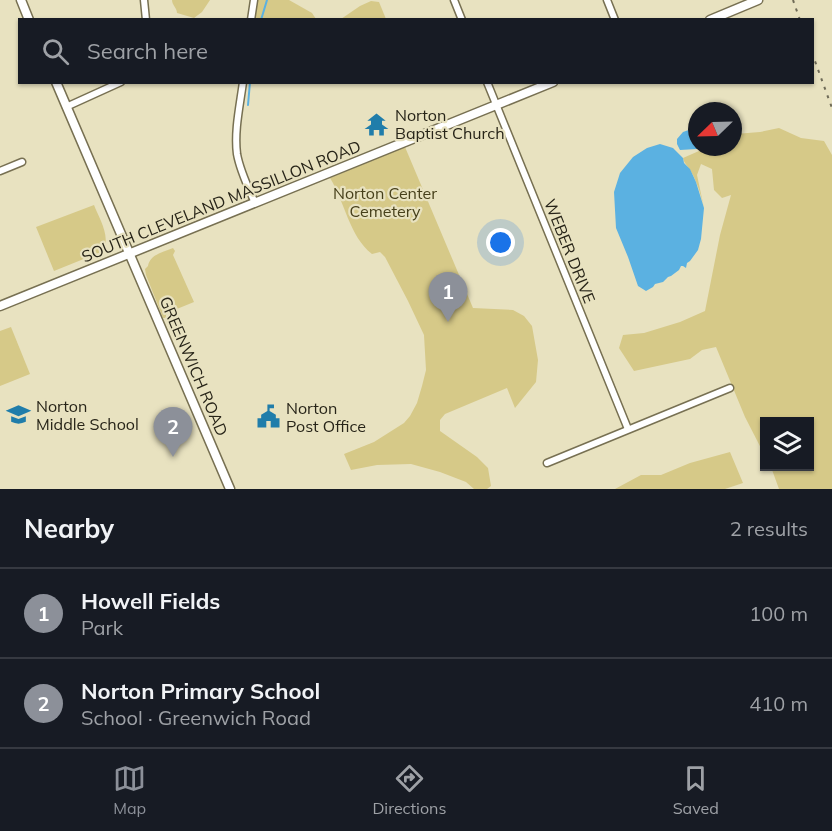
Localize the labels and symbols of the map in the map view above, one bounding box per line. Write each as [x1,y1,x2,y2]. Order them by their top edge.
north arrow [688,102,742,156]
place label: Norton Baptist Church [395,105,505,143]
temple icon: Norton Baptist Church [364,111,390,137]
street label: SOUTH CLEVELAND MASSILLON ROAD [78,136,364,266]
park label: Norton Center Cemetery [333,183,437,221]
street label: WEBER DRIVE [540,196,600,306]
your location [486,228,515,257]
pin: 1 [428,272,468,322]
street label: GREENWICH ROAD [156,293,232,439]
place label: Norton Middle School [36,396,139,434]
place label: Norton Post Office [286,398,366,436]
school or university icon: Norton Middle School [5,402,31,428]
public building icon: Norton Post Office [255,404,281,430]
pin: 2 [154,408,192,457]

